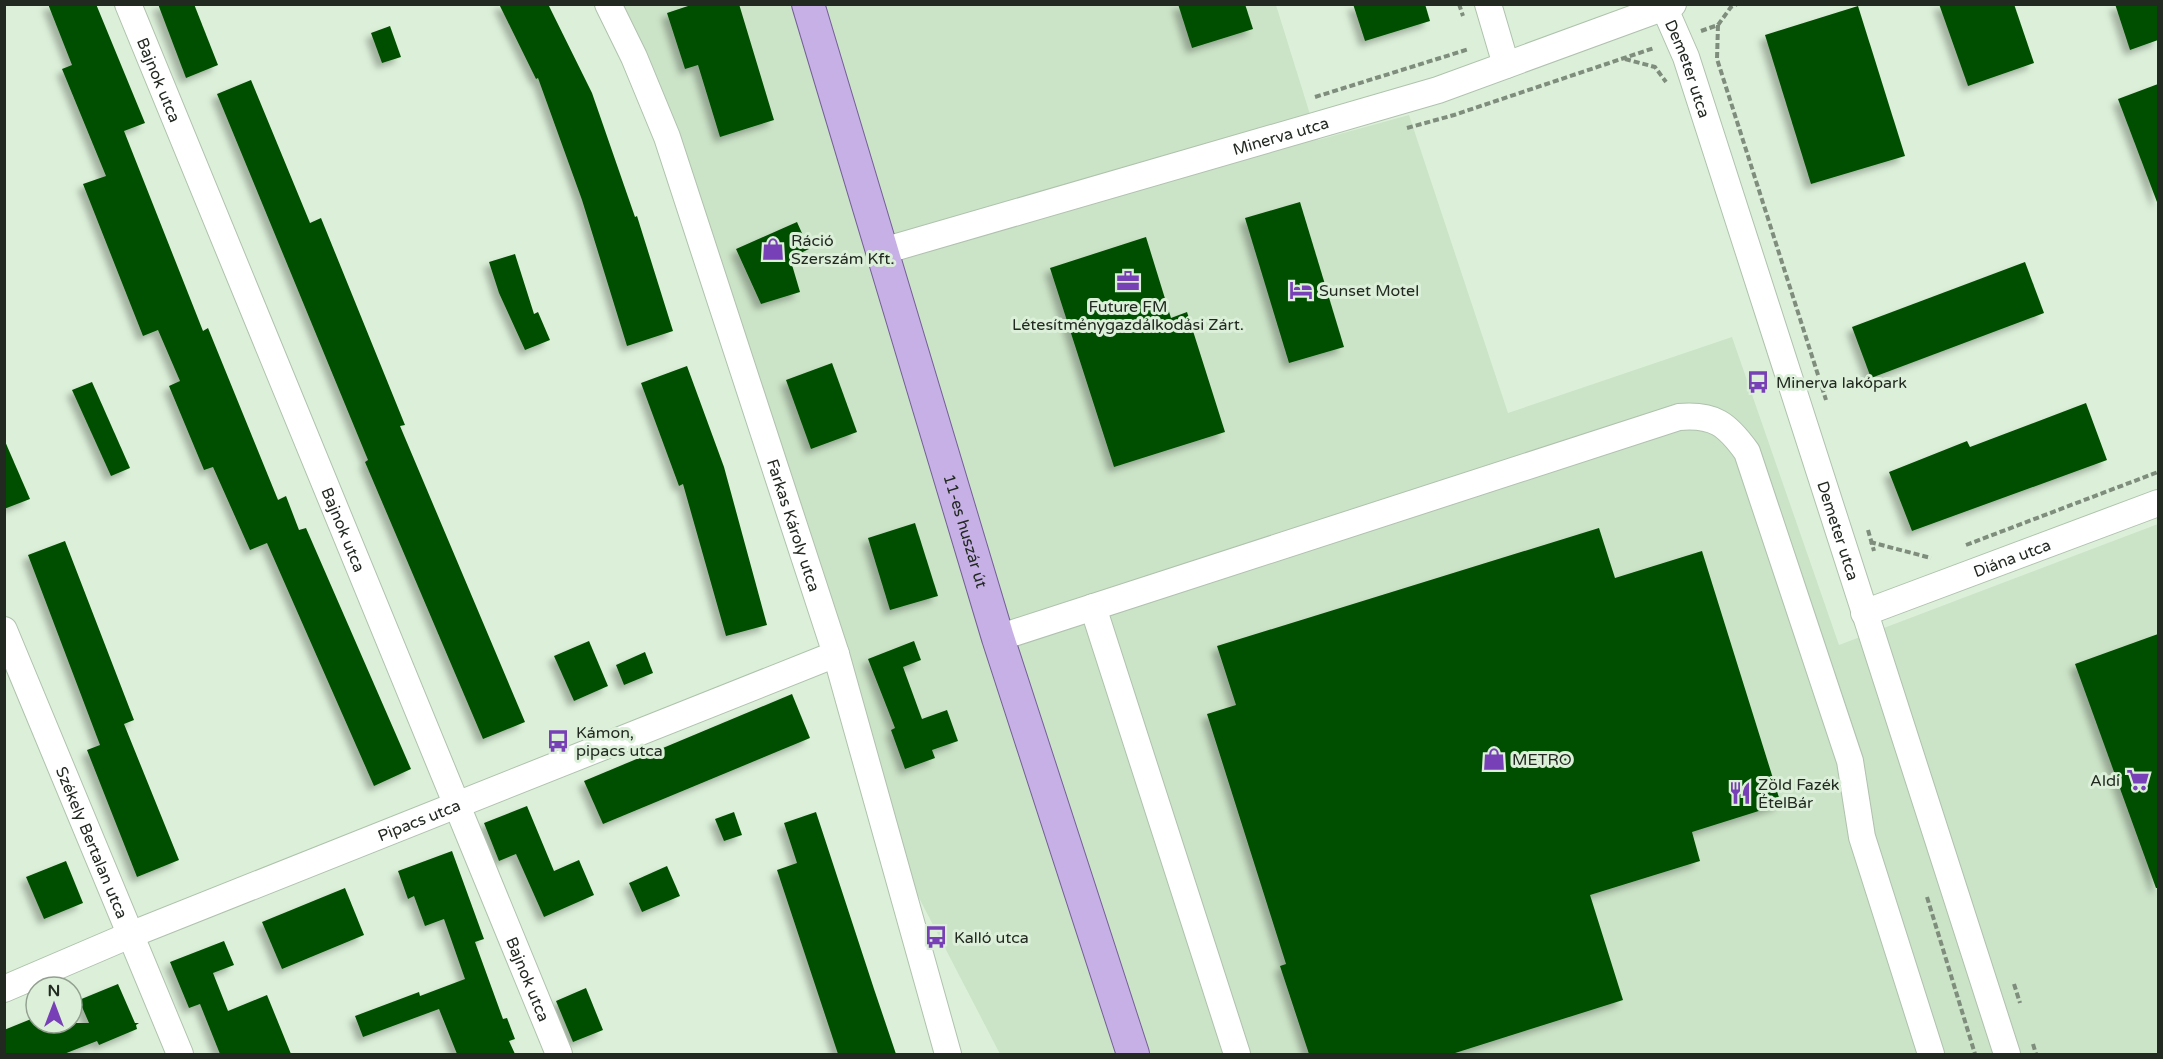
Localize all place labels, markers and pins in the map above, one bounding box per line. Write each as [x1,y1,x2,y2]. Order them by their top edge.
place label: Ráció Szerszám Kft. [791,231,894,269]
shop icon: Ráció Szerszám Kft. [760,236,786,262]
office icon: Future FM Létesítménygazdálkodási Zárt. [1115,268,1141,294]
hotel icon: Sunset Motel [1288,277,1314,303]
place label: Sunset Motel [1319,281,1419,301]
place label: Future FM Létesítménygazdálkodási Zárt. [1012,297,1244,335]
bus stop icon: Minerva lakópark [1745,369,1771,395]
place label: Minerva lakópark [1776,373,1907,393]
place label: Kámon, pipacs utca [576,723,663,761]
bus stop icon: Kámon, pipacs utca [545,728,571,754]
shop icon: METRO [1481,746,1507,772]
place label: METRO [1512,750,1572,770]
supermarket icon: Aldi [2125,767,2151,793]
place label: Aldi [2090,771,2120,791]
place label: Zöld Fazék ÉtelBár [1758,775,1840,813]
restaurant icon: Zöld Fazék ÉtelBár [1727,780,1753,806]
bus stop icon: Kalló utca [923,924,949,950]
place label: Kalló utca [954,928,1029,948]

